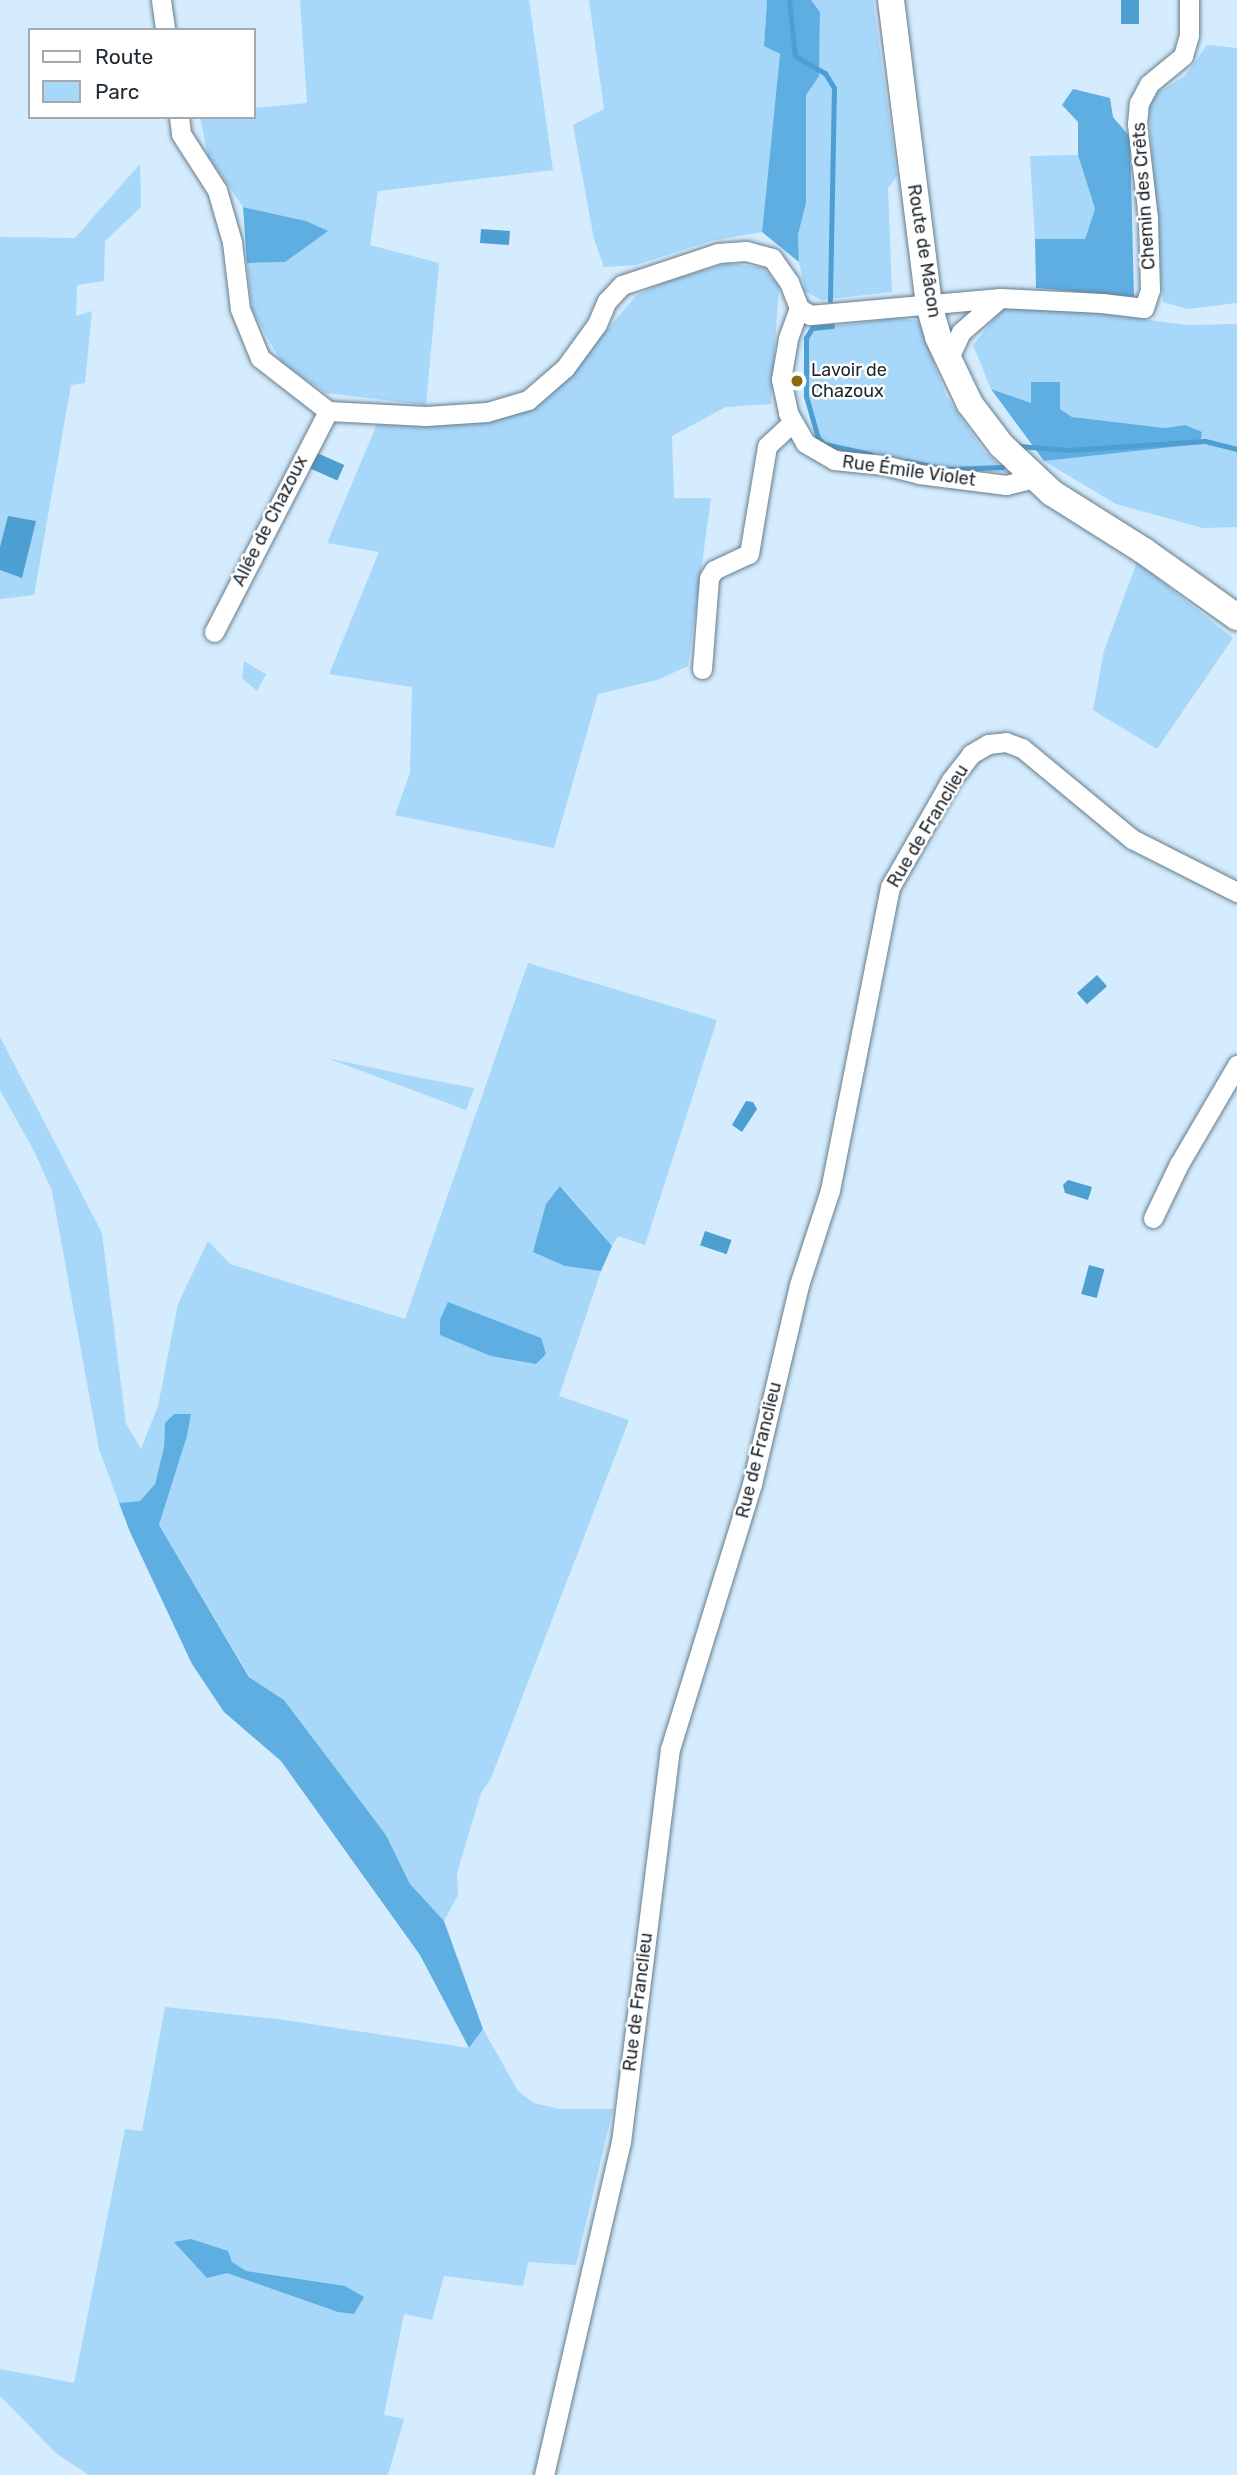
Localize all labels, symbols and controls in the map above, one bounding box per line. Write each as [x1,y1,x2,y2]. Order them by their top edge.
legend [28,28,256,119]
text: Route [95,44,153,69]
text: Parc [95,79,139,104]
street label: Chemin des Crêts [1128,121,1160,271]
street label: Route de Mâcon [903,183,945,319]
place label: Lavoir de Chazoux [811,360,887,402]
marker: Lavoir de Chazoux [789,373,805,389]
street label: Rue Émile Violet [841,451,977,491]
street label: Allée de Chazoux [228,452,312,590]
street label: Rue de Franclieu [883,761,973,891]
street label: Rue de Franclieu [732,1380,786,1520]
street label: Rue de Franclieu [619,1931,657,2073]

